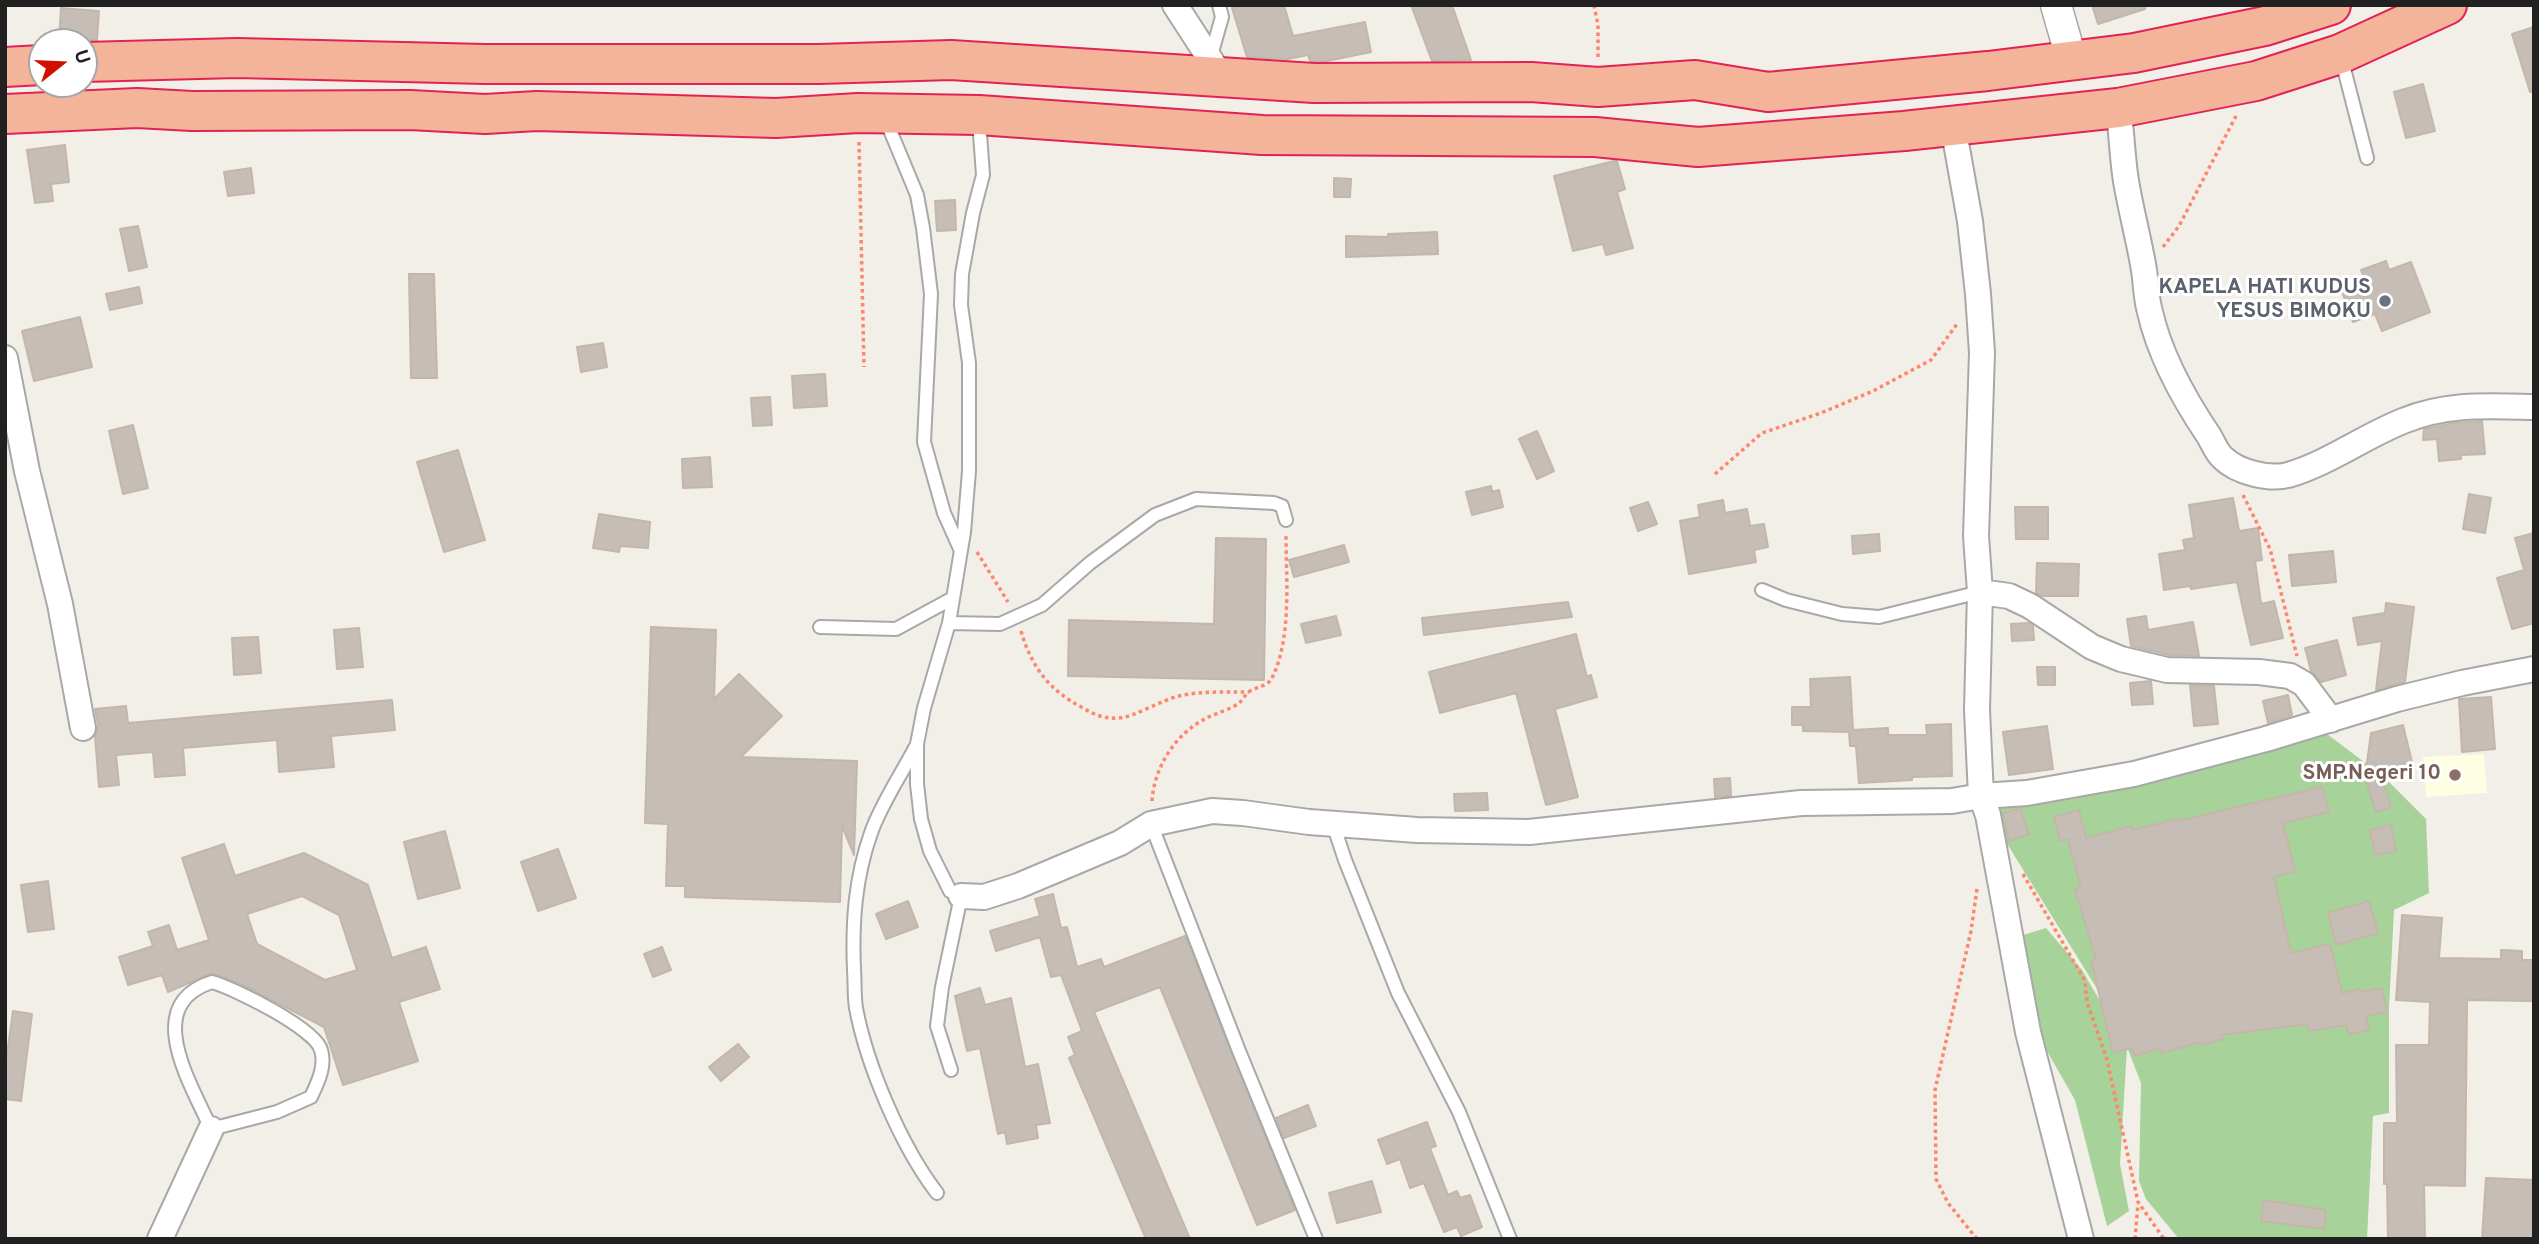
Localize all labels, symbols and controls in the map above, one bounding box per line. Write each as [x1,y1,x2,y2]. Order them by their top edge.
north arrow [28,28,98,98]
text: U [68,47,95,67]
place label: KAPELA HATI KUDUS YESUS BIMOKU [2158,276,2371,326]
marker: KAPELA HATI KUDUS YESUS BIMOKU [2377,293,2393,309]
place label: SMP.Negeri 10 [2302,762,2441,788]
marker: SMP.Negeri 10 [2447,767,2463,783]

